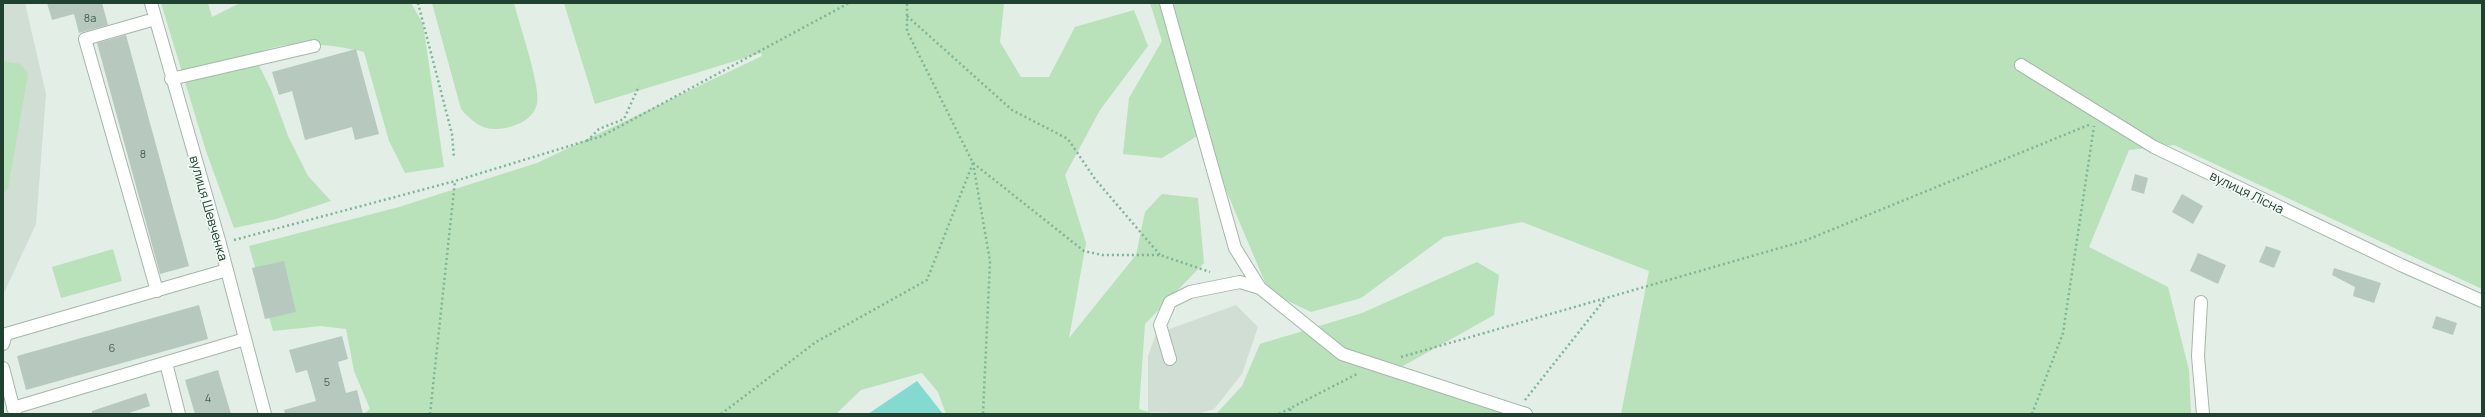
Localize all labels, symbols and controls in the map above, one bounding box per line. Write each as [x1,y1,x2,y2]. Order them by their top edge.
house number: 8а [84,10,96,25]
house number: 8 [140,146,146,161]
street label: вулиця Шевченка [185,153,233,263]
street label: вулиця Лісна [2207,166,2287,218]
house number: 6 [109,340,116,355]
house number: 5 [324,374,330,389]
house number: 4 [205,390,211,405]

